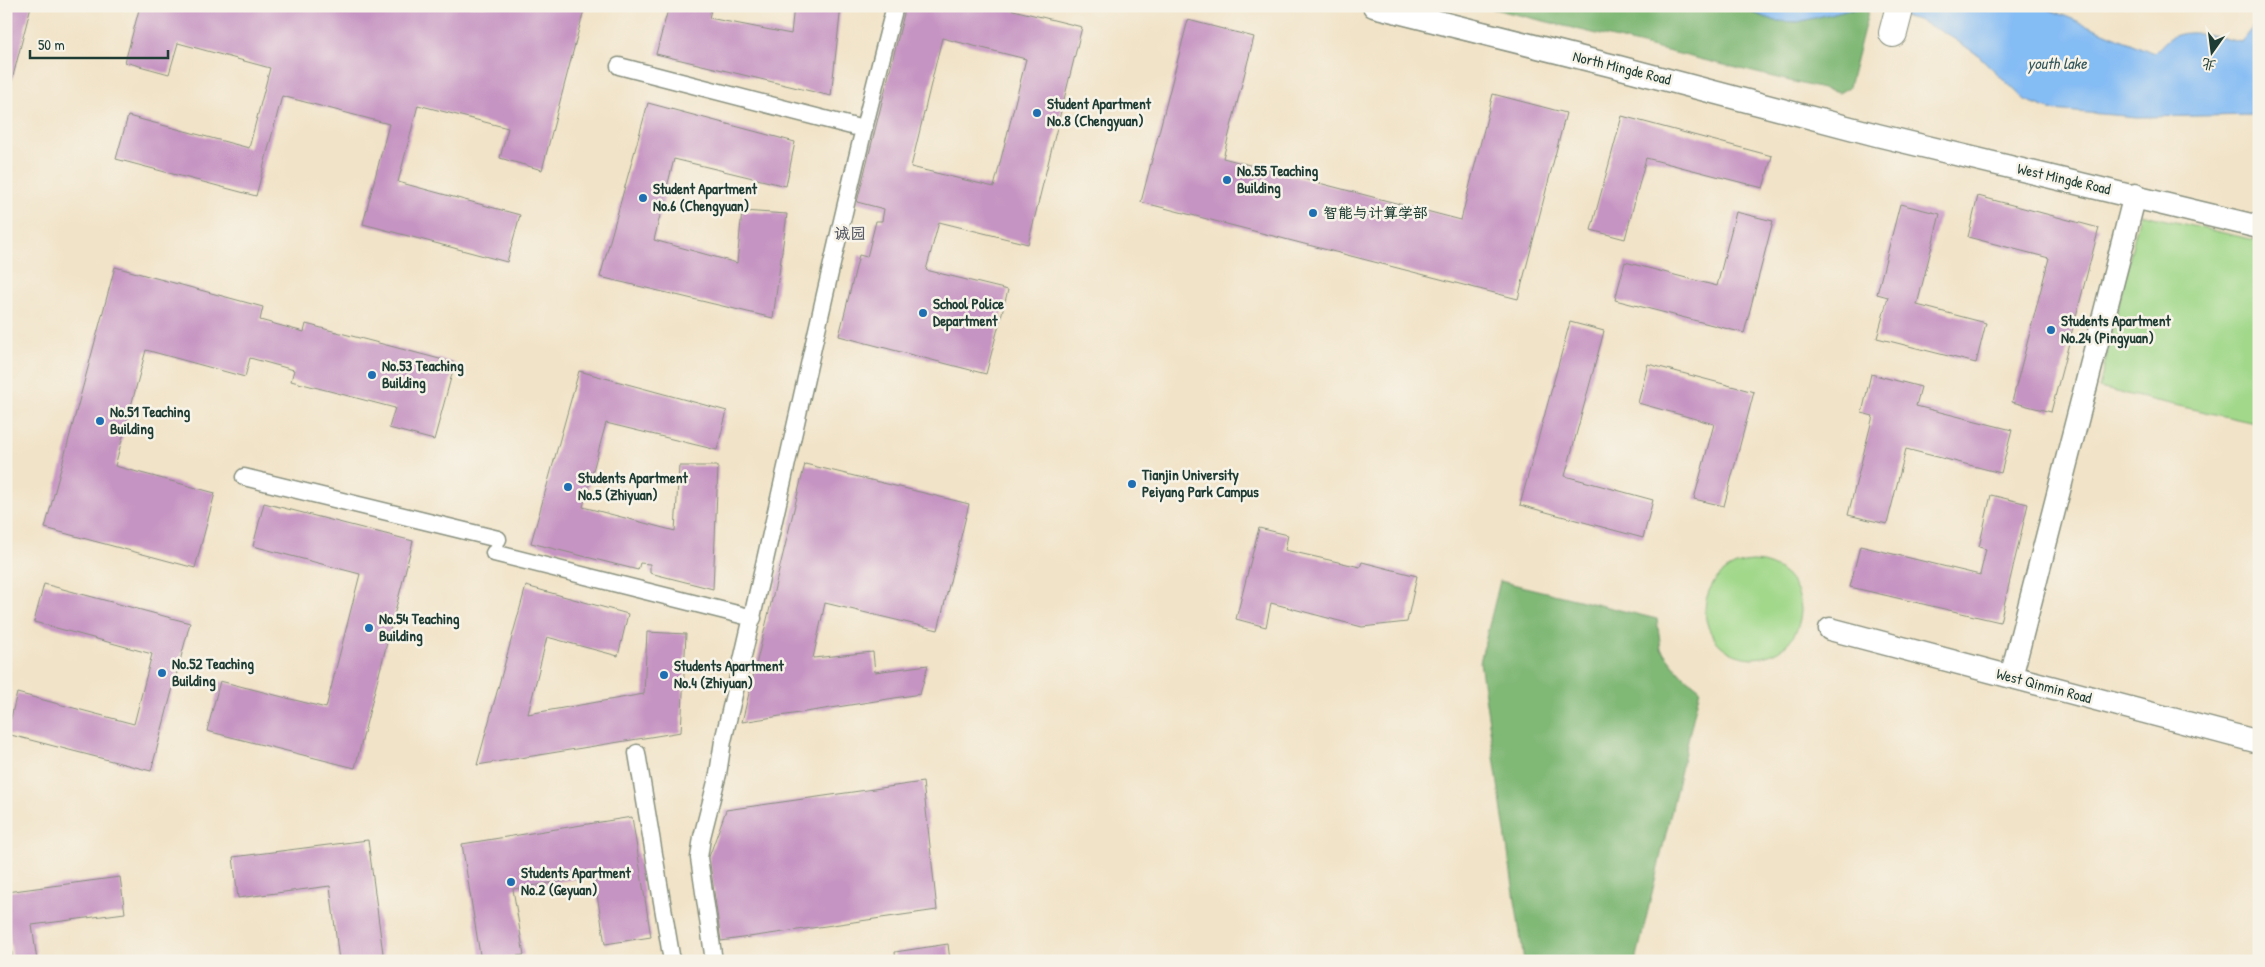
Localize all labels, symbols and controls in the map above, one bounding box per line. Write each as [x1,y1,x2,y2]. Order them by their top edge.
scale bar [30,28,168,60]
north arrow [2188,28,2238,78]
text: 50 m [38,34,65,55]
street label: North Mingde Road [1571,45,1673,90]
water label: youth lake [2027,52,2087,74]
text: 北 [2200,54,2218,76]
place label: Student Apartment No.8 (Chengyuan) [1047,93,1152,132]
marker: Student Apartment No.8 (Chengyuan) [1031,107,1043,119]
street label: West Mingde Road [2015,158,2113,199]
place label: No.55 Teaching Building [1237,160,1319,199]
marker: No.55 Teaching Building [1221,174,1233,186]
place label: Student Apartment No.6 (Chengyuan) [653,178,758,217]
marker: Student Apartment No.6 (Chengyuan) [637,192,649,204]
place label: 智能与计算学部 [1323,202,1428,223]
marker: 智能与计算学部 [1307,207,1319,219]
district label: 诚园 [834,222,866,244]
place label: School Police Department [933,293,1004,332]
marker: School Police Department [917,307,929,319]
place label: Students Apartment No.24 (Pingyuan) [2061,310,2172,349]
marker: Students Apartment No.24 (Pingyuan) [2045,324,2057,336]
place label: No.53 Teaching Building [382,355,464,394]
marker: No.53 Teaching Building [366,369,378,381]
place label: No.51 Teaching Building [110,401,191,440]
marker: No.51 Teaching Building [94,415,106,427]
place label: Tianjin University Peiyang Park Campus [1141,464,1259,503]
place label: Students Apartment No.5 (Zhiyuan) [578,467,689,506]
marker: Tianjin University Peiyang Park Campus [1126,478,1138,490]
marker: Students Apartment No.5 (Zhiyuan) [562,481,574,493]
place label: No.54 Teaching Building [379,608,460,647]
marker: No.54 Teaching Building [363,622,375,634]
place label: No.52 Teaching Building [172,653,254,692]
place label: Students Apartment No.4 (Zhiyuan) [674,655,785,694]
street label: West Qinmin Road [1994,663,2094,708]
marker: No.52 Teaching Building [156,667,168,679]
marker: Students Apartment No.4 (Zhiyuan) [658,669,670,681]
place label: Students Apartment No.2 (Geyuan) [521,862,632,901]
marker: Students Apartment No.2 (Geyuan) [505,876,517,888]

